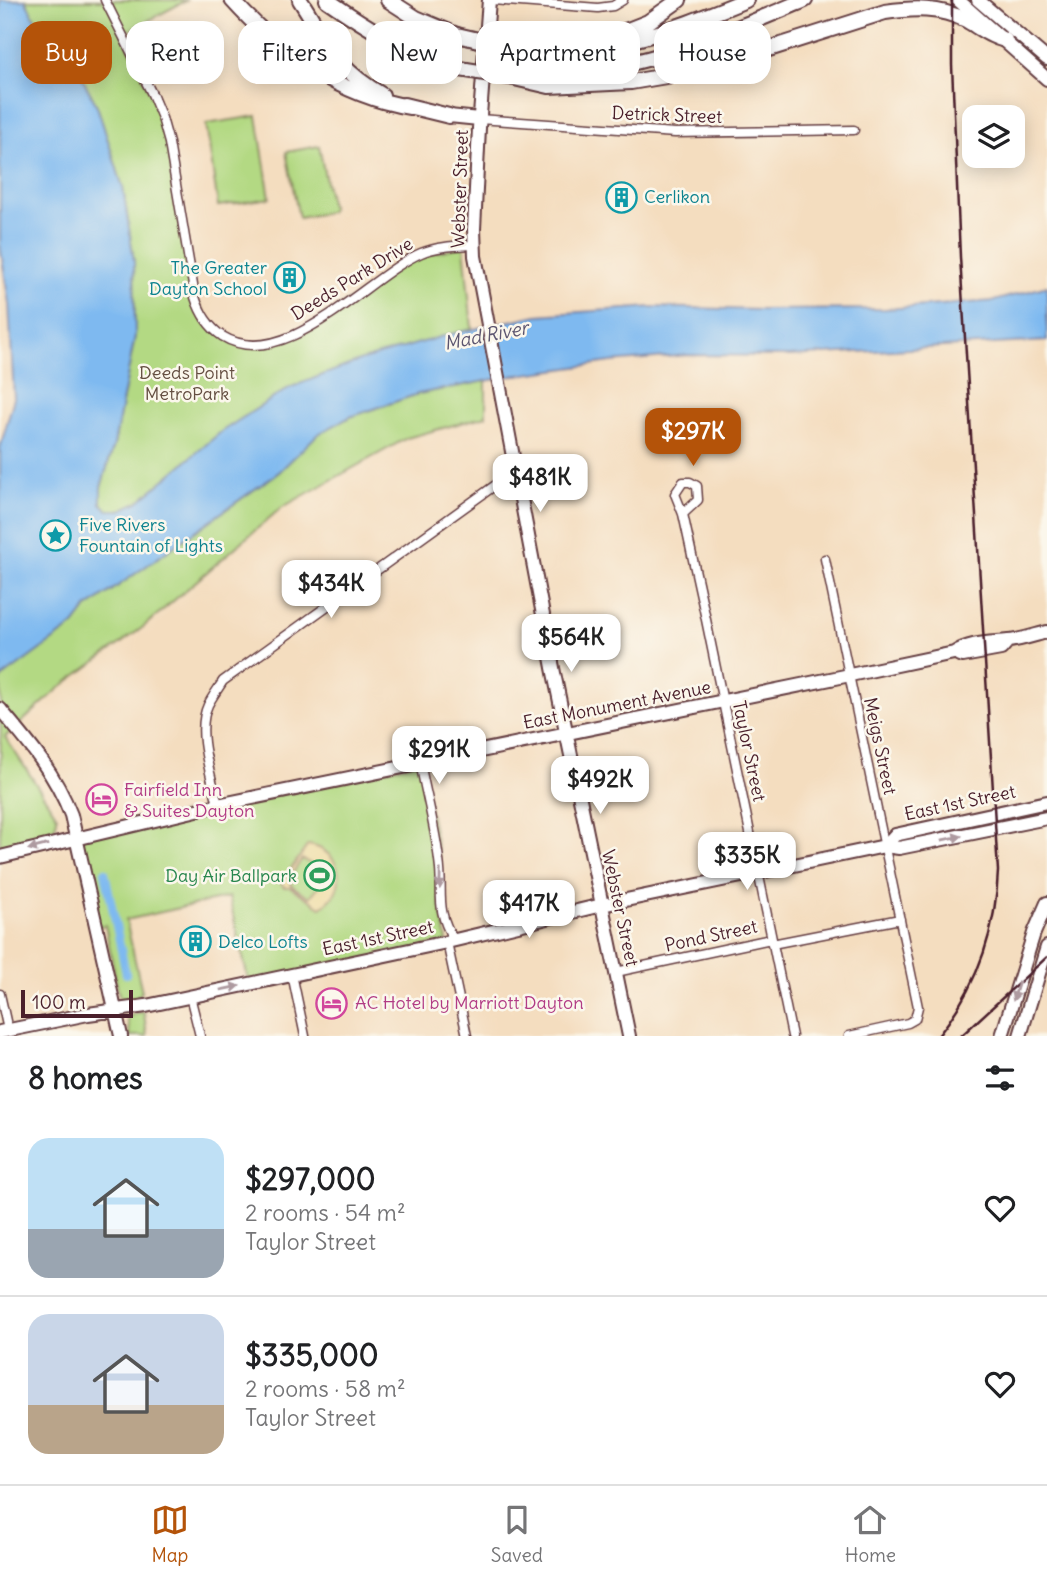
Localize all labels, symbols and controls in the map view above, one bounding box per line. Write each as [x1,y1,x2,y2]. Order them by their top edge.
chip: Buy [21,21,112,84]
chip: Rent [126,21,224,84]
chip: Filters [238,21,352,84]
chip: New [366,21,462,84]
chip: Apartment [476,21,640,84]
chip: House [654,21,771,84]
street label: Detrick Street [611,101,723,128]
map controls [962,105,1025,168]
button: layers [962,105,1025,168]
street label: Webster Street [446,129,473,249]
building icon: Cerlikon [604,180,638,214]
place label: Cerlikon [644,185,710,208]
street label: Deeds Park Drive [287,232,417,325]
place label: The Greater Dayton School [149,256,268,300]
building icon: The Greater Dayton School [273,261,307,295]
water label: Mad River [442,315,532,355]
park label: Deeds Point MetroPark [139,361,235,405]
pin: $297K [644,408,742,468]
text: $297K [661,416,725,445]
pin: $481K [491,454,589,514]
text: $481K [509,462,571,491]
place label: Five Rivers Fountain of Lights [79,513,223,557]
place icon: Five Rivers Fountain of Lights [39,518,73,552]
pin: $434K [282,560,380,620]
text: $434K [298,568,364,597]
pin: $564K [522,614,620,674]
text: $564K [538,622,604,651]
street label: East Monument Avenue [521,675,713,734]
street label: Meigs Street [859,695,902,797]
street label: Taylor Street [728,698,771,803]
pin: $291K [390,726,488,786]
text: $291K [408,734,470,763]
pin: $492K [551,756,649,816]
text: $492K [567,764,633,793]
place label: Fairfield Inn & Suites Dayton [124,778,254,822]
street label: East 1st Street [902,780,1017,825]
hotel icon: Fairfield Inn & Suites Dayton [84,783,118,817]
pin: $335K [698,832,796,892]
one-way arrow [941,832,963,843]
text: $335K [714,840,780,869]
one-way arrow [27,842,49,853]
street label: Webster Street [597,847,644,968]
sports icon: Day Air Ballpark [303,859,337,893]
place label: Day Air Ballpark [165,864,297,887]
one-way arrow [434,869,445,891]
pin: $417K [480,880,578,940]
text: $417K [499,888,559,917]
street label: East 1st Street [320,915,435,960]
street label: Pond Street [663,915,759,957]
building icon: Delco Lofts [178,925,212,959]
place label: Delco Lofts [218,930,308,953]
one-way arrow [1010,980,1021,1001]
one-way arrow [219,982,241,993]
hotel icon: AC Hotel by Marriott Dayton [315,986,349,1020]
scale bar [21,987,133,1019]
text: 100 m [32,990,86,1014]
place label: AC Hotel by Marriott Dayton [355,991,584,1014]
text: 8 homes [28,1059,143,1097]
icon: filters [981,1059,1019,1097]
text: $297,000 [245,1160,376,1198]
icon: home [84,1166,168,1250]
icon: heart [981,1189,1019,1227]
text: 2 rooms · 54 m² [245,1198,406,1227]
text: Taylor Street [245,1227,376,1256]
text: $335,000 [245,1336,378,1374]
icon: home [84,1342,168,1426]
icon: heart [981,1365,1019,1403]
text: 2 rooms · 58 m² [245,1374,406,1403]
text: Taylor Street [245,1403,376,1432]
tab: Map [151,1501,189,1567]
tab: Saved [491,1501,543,1567]
tab: Home [845,1501,896,1567]

